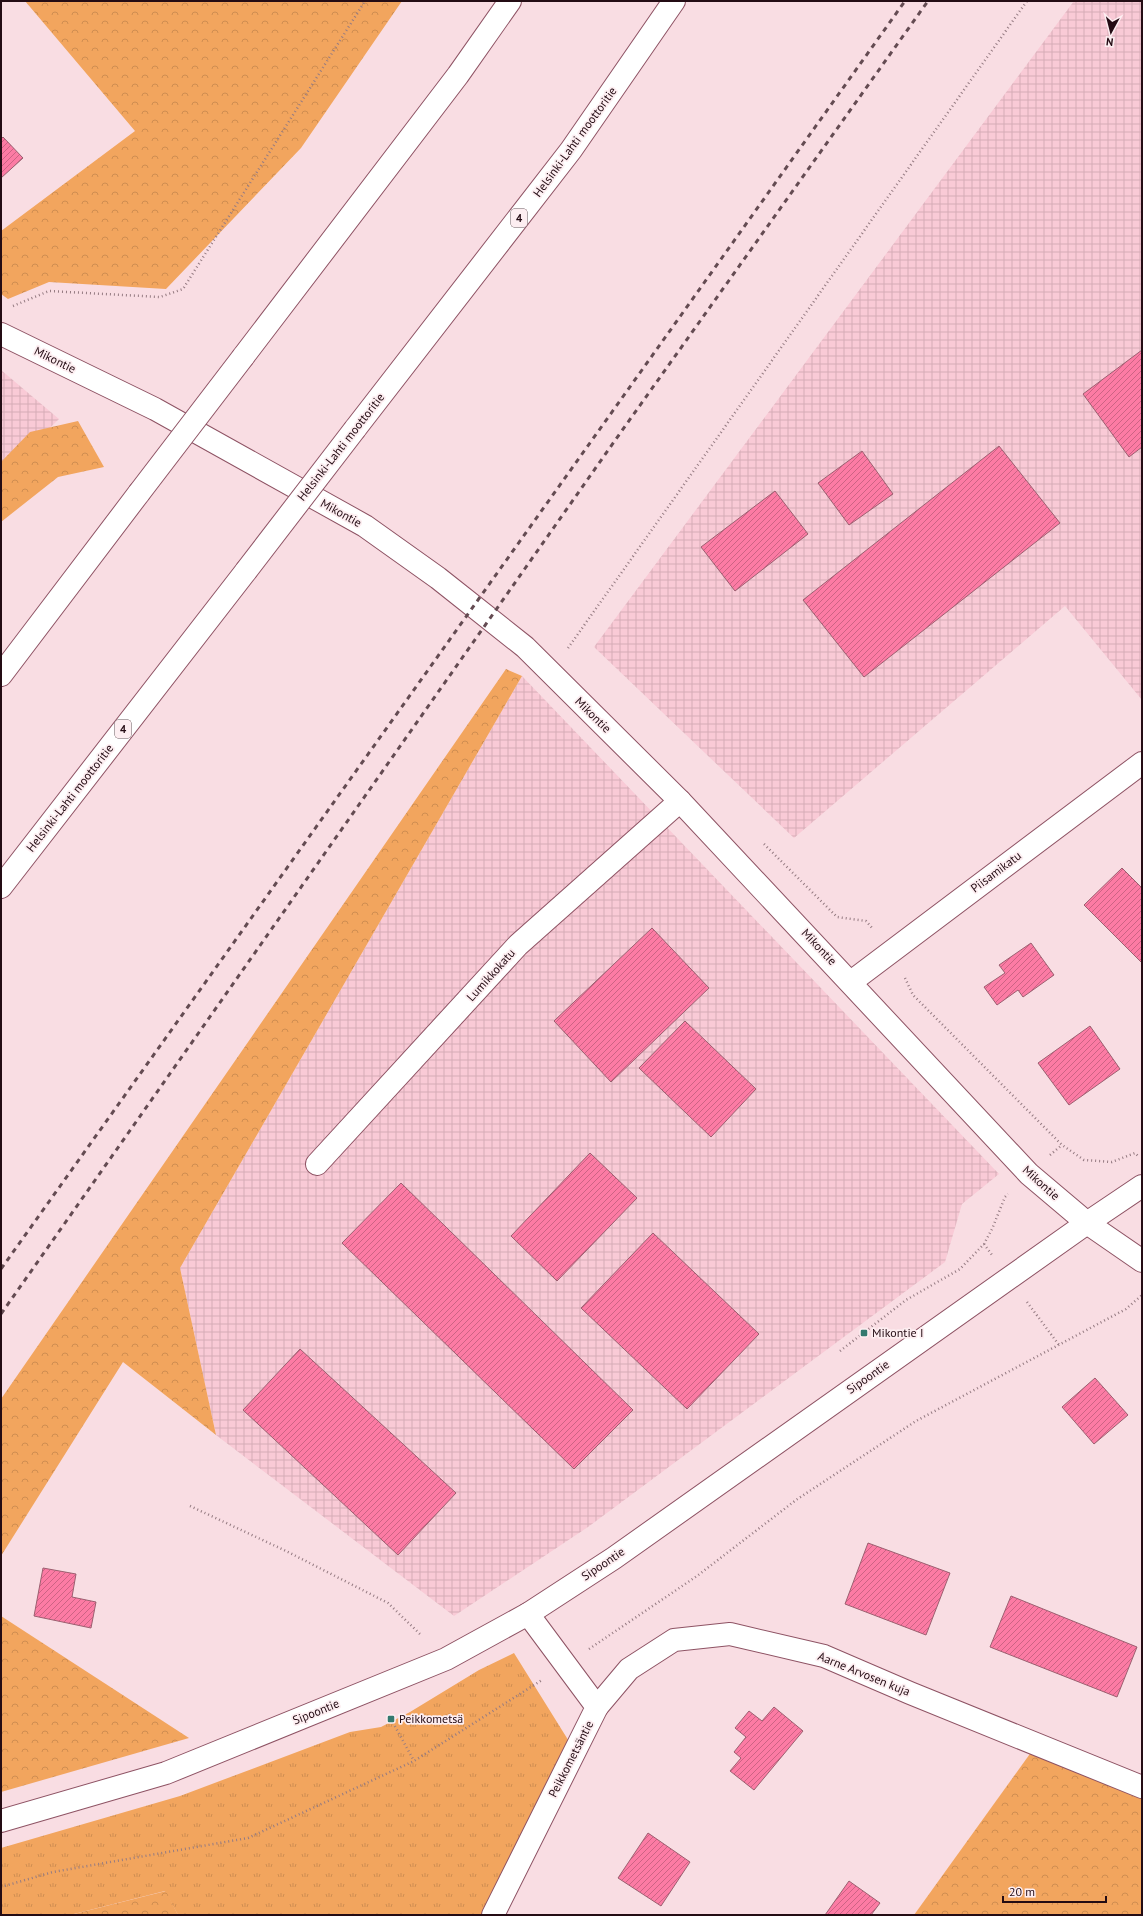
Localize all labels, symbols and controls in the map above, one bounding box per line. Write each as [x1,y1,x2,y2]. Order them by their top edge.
north arrow [1091,12,1131,52]
text: N [1105,35,1114,49]
street label: Helsinki-Lahti moottoritie [530,84,620,200]
road number: 4 [511,209,527,227]
street label: Mikontie [32,343,79,376]
street label: Helsinki-Lahti moottoritie [294,390,387,504]
street label: Mikontie [318,495,364,530]
street label: Mikontie [572,694,614,736]
road number: 4 [115,720,131,738]
street label: Helsinki-Lahti moottoritie [23,741,116,855]
street label: Piisamikatu [967,848,1024,895]
street label: Mikontie [799,925,840,968]
street label: Lumikkokatu [463,945,518,1004]
street label: Mikontie [1020,1162,1063,1203]
place label: Mikontie I [872,1325,923,1340]
marker: Mikontie I [859,1328,869,1338]
street label: Sipoontie [843,1356,892,1397]
street label: Sipoontie [578,1544,627,1583]
street label: Aarne Arvosen kuja [816,1648,912,1699]
street label: Sipoontie [290,1695,341,1728]
place label: Peikkometsä [399,1711,463,1726]
marker: Peikkometsä [386,1714,396,1724]
street label: Peikkometsäntie [545,1718,596,1800]
scale bar [1003,1878,1106,1904]
text: 20 m [1009,1884,1035,1899]

